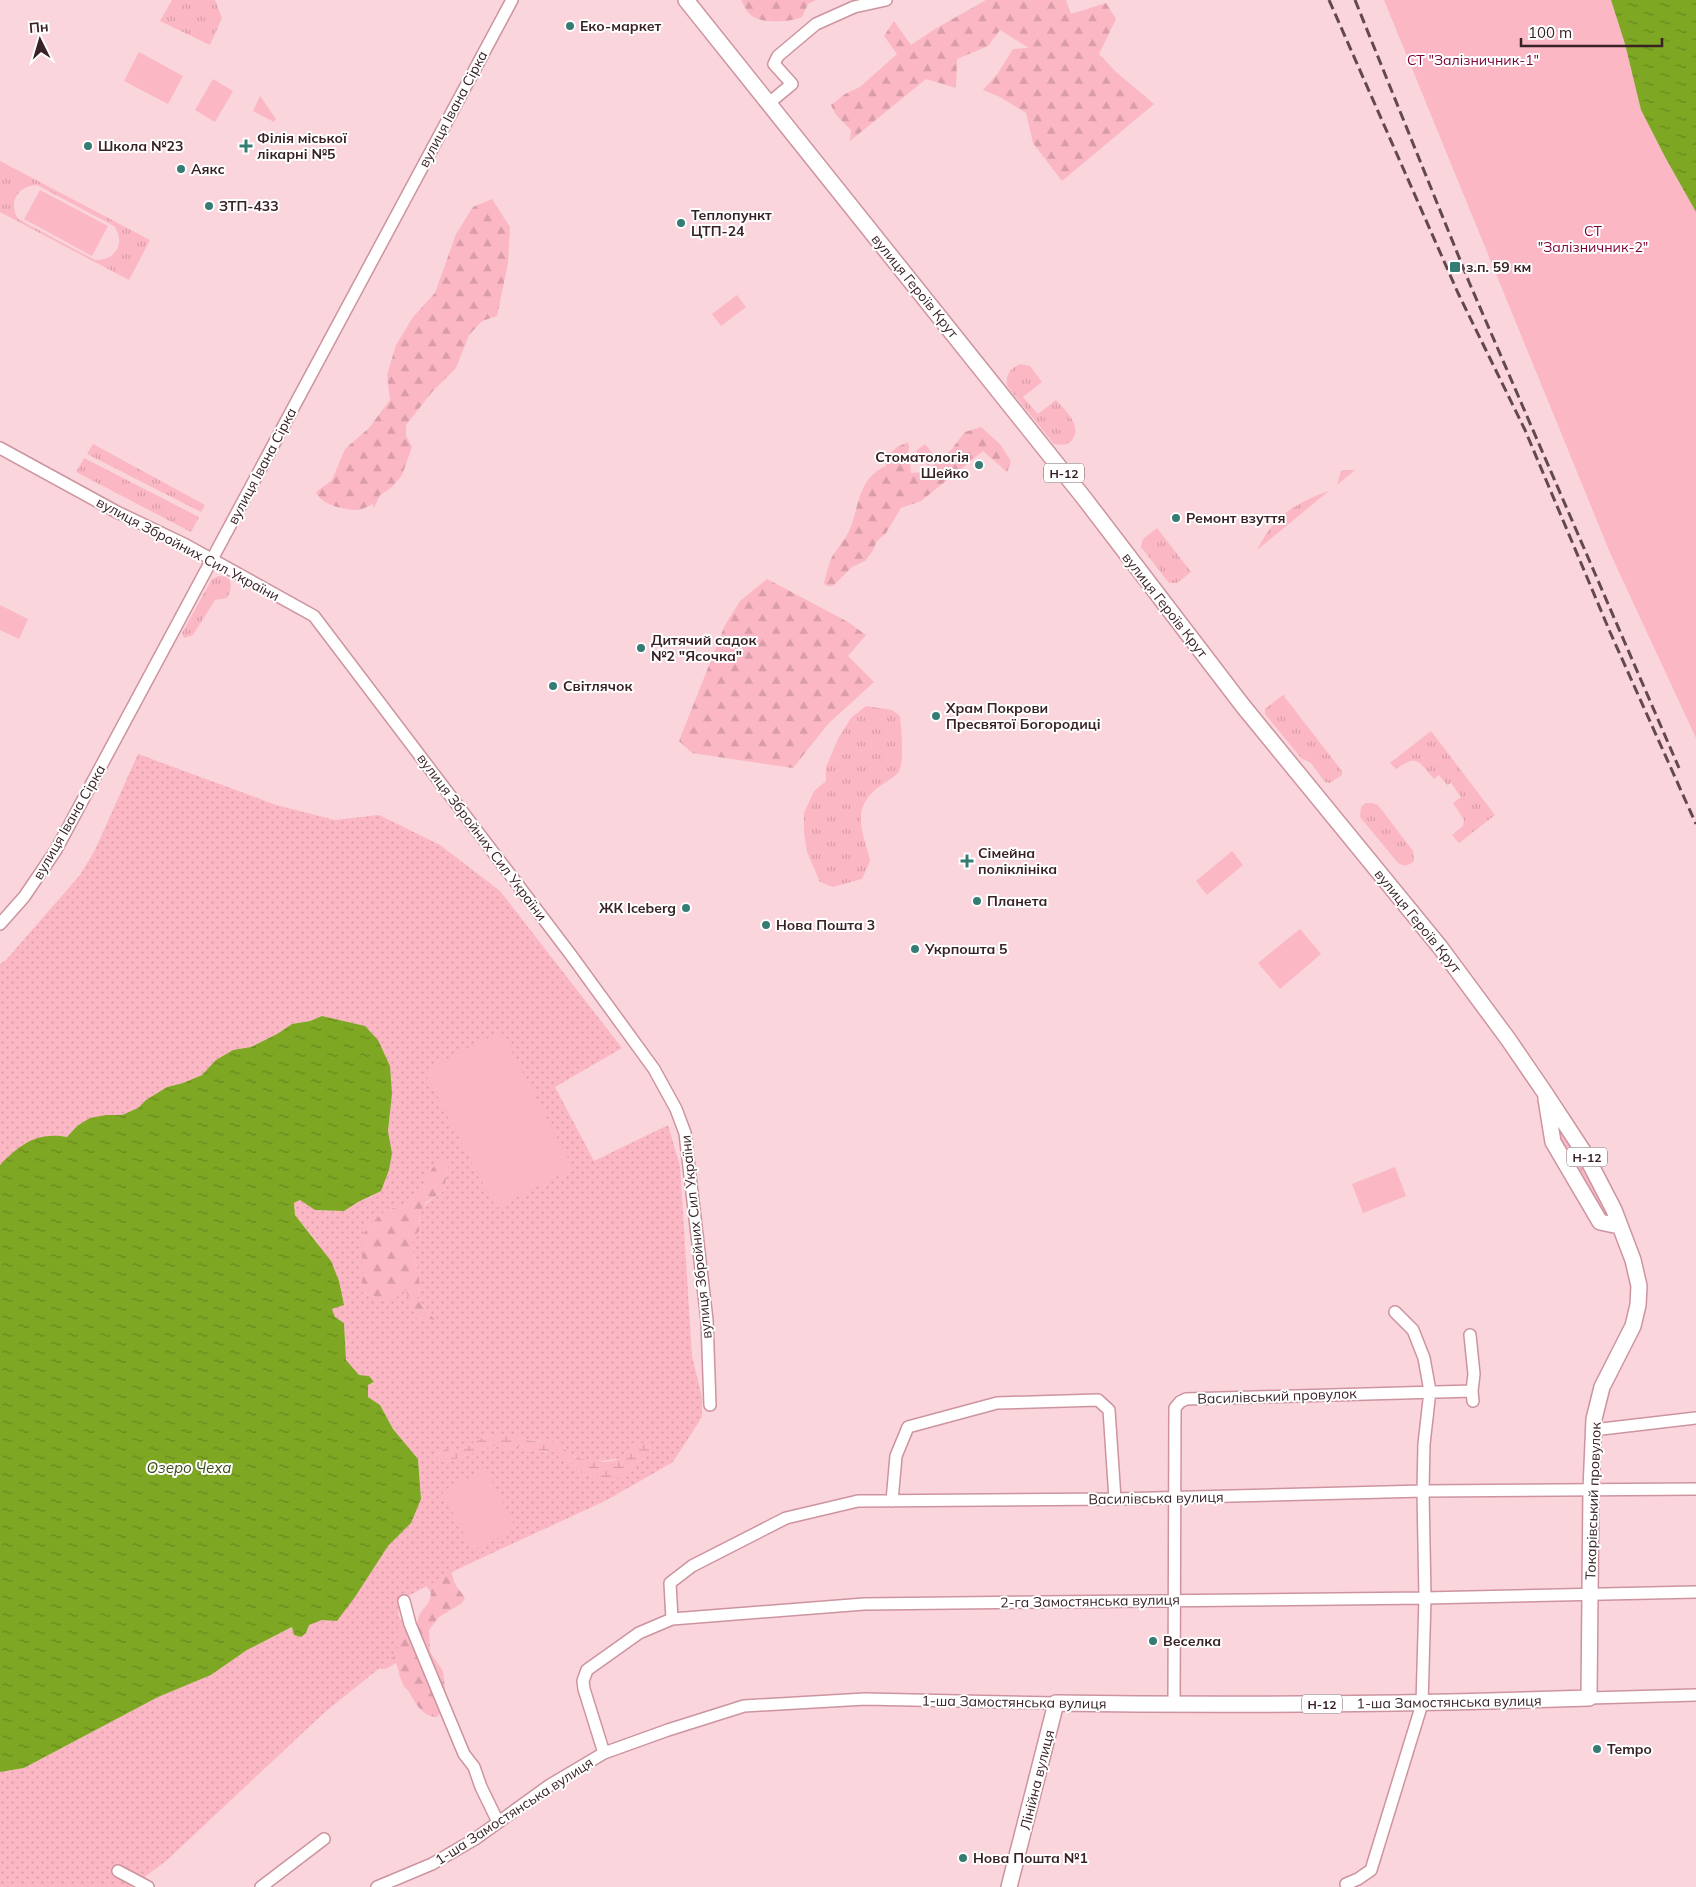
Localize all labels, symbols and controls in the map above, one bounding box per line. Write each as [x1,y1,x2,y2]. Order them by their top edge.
north arrow [15,15,65,65]
scale bar [1521,15,1662,47]
text: Пн [28,17,49,37]
place label: Еко-маркет [580,17,662,35]
marker: Еко-маркет [564,20,576,32]
text: 100 m [1528,23,1572,42]
street label: вулиця Івана Сірка [415,48,491,170]
park label: СТ "Залізничник-1" [1407,51,1539,69]
place label: Філія міської лікарні №5 [257,129,348,163]
place label: Школа №23 [98,137,183,155]
marker: Філія міської лікарні №5 [239,139,253,153]
marker: Школа №23 [82,140,94,152]
place label: Аякс [191,160,225,178]
marker: Аякс [175,163,187,175]
place label: ЗТП-433 [219,197,279,215]
marker: ЗТП-433 [203,200,215,212]
place label: Теплопункт ЦТП-24 [691,206,772,240]
marker: Теплопункт ЦТП-24 [675,217,687,229]
park label: СТ "Залізничник-2" [1538,222,1648,256]
street label: вулиця Героїв Крут [868,230,963,342]
place label: з.п. 59 км [1466,258,1531,276]
marker: з.п. 59 км [1448,260,1462,274]
street label: вулиця Івана Сірка [224,405,300,527]
place label: Стоматологія Шейко [875,448,969,482]
marker: Стоматологія Шейко [973,459,985,471]
road number: Н-12 [1044,463,1084,482]
street label: вулиця Збройних Сил України [93,493,283,605]
place label: Ремонт взуття [1186,509,1286,527]
marker: Ремонт взуття [1170,512,1182,524]
street label: вулиця Героїв Крут [1118,549,1212,662]
place label: Дитячий садок №2 "Ясочка" [651,631,758,665]
marker: Дитячий садок №2 "Ясочка" [635,642,647,654]
place label: Світлячок [563,677,633,695]
marker: Світлячок [547,680,559,692]
place label: Храм Покрови Пресвятої Богородиці [945,699,1101,733]
marker: Храм Покрови Пресвятої Богородиці [930,710,942,722]
street label: вулиця Збройних Сил України [413,750,551,924]
street label: вулиця Івана Сірка [29,761,109,883]
place label: Сімейна поліклініка [978,844,1057,878]
marker: Сімейна поліклініка [960,854,974,868]
street label: вулиця Героїв Крут [1371,865,1466,977]
place label: Планета [987,892,1047,910]
marker: Планета [971,895,983,907]
place label: ЖК Iceberg [599,899,676,917]
marker: ЖК Iceberg [680,902,692,914]
place label: Нова Пошта 3 [776,916,875,934]
marker: Нова Пошта 3 [760,919,772,931]
place label: Укрпошта 5 [924,940,1008,958]
marker: Укрпошта 5 [909,943,921,955]
street label: вулиця Збройних Сил України [676,1134,716,1340]
road number: Н-12 [1567,1148,1607,1166]
street label: Василівський провулок [1197,1384,1357,1408]
street label: Токарівський провулок [1581,1421,1605,1580]
water label: Озеро Чеха [146,1458,232,1477]
street label: Василівська вулиця [1088,1488,1224,1508]
street label: 2-га Замостянська вулиця [1000,1590,1180,1612]
place label: Веселка [1163,1632,1221,1650]
marker: Веселка [1147,1635,1159,1647]
street label: 1-ша Замостянська вулиця [921,1691,1107,1713]
street label: 1-ша Замостянська вулиця [1356,1691,1542,1713]
road number: Н-12 [1302,1695,1342,1714]
street label: Лінійна вулиця [1016,1728,1058,1832]
place label: Tempo [1607,1740,1652,1758]
marker: Tempo [1591,1743,1603,1755]
street label: 1-ша Замостянська вулиця [432,1753,596,1869]
place label: Нова Пошта №1 [973,1849,1088,1867]
marker: Нова Пошта №1 [957,1852,969,1864]

